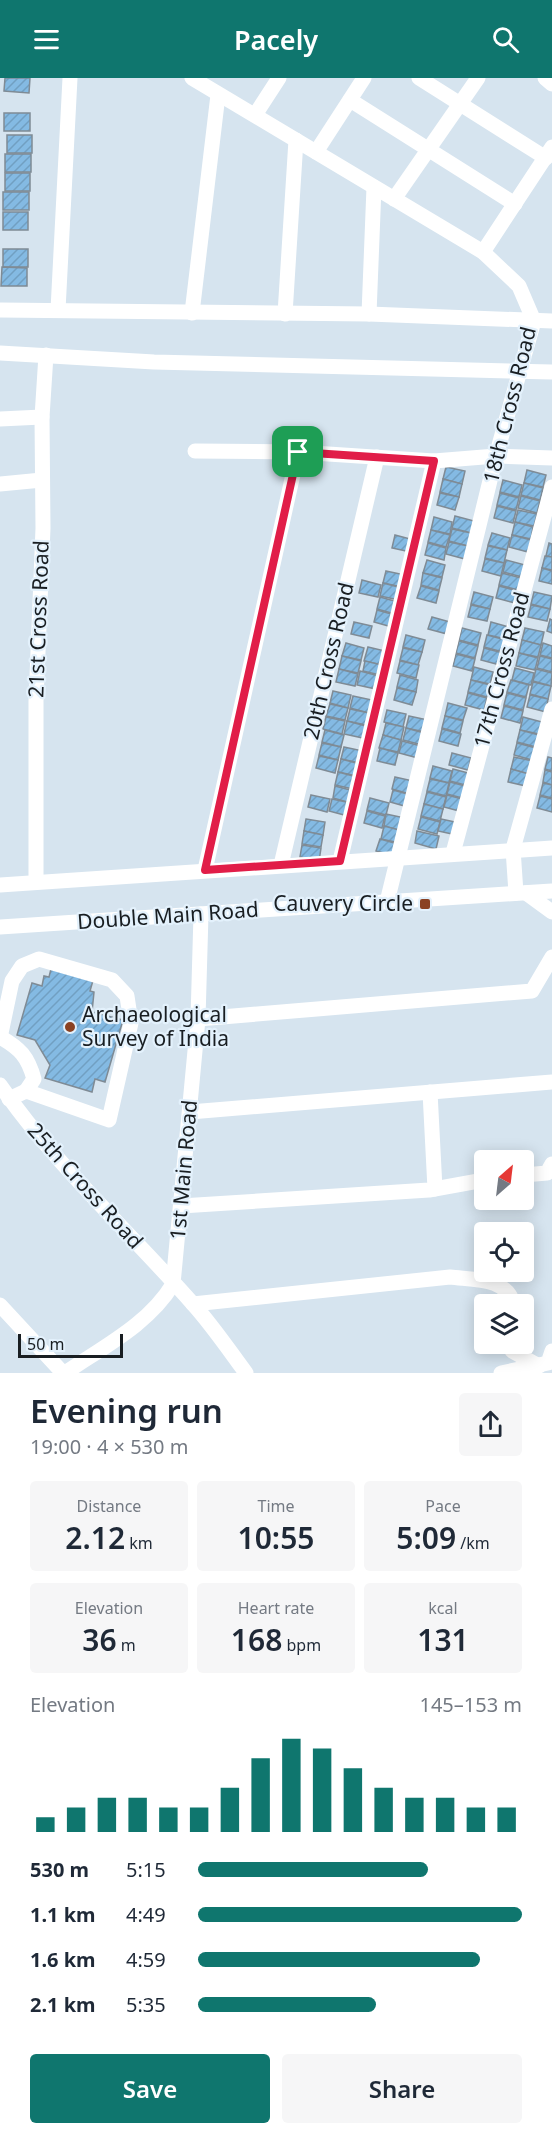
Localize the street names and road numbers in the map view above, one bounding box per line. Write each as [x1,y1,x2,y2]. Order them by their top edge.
street label: 18th Cross Road [476,324,542,486]
street label: 21st Cross Road [21,540,55,698]
street label: 20th Cross Road [296,580,360,742]
street label: 17th Cross Road [467,589,535,751]
street label: Double Main Road [76,895,260,935]
street label: 1st Main Road [163,1099,203,1241]
street label: 25th Cross Road [22,1116,150,1254]

